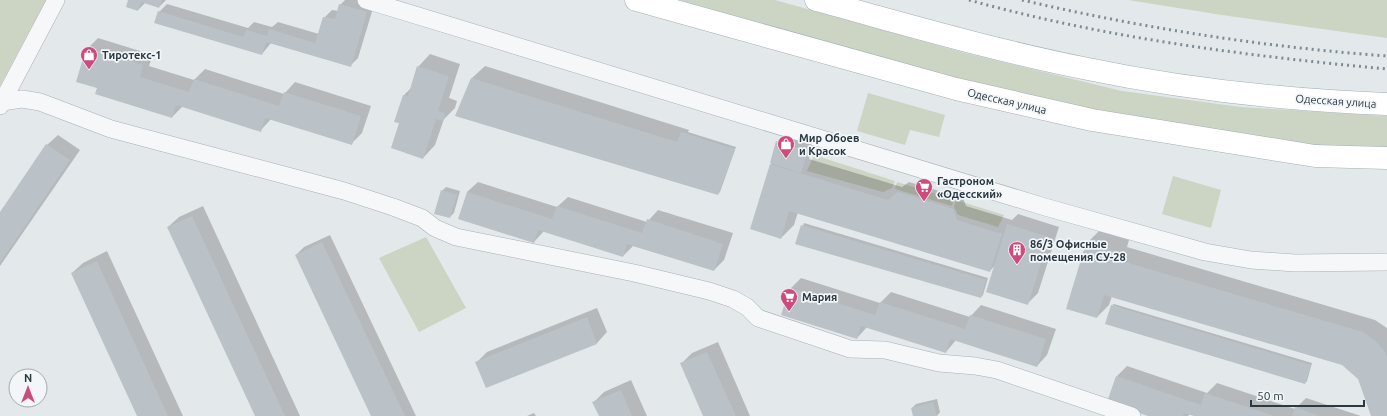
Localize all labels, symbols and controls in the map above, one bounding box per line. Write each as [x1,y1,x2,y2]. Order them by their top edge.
shop icon: Тиротекс-1 [79,45,99,70]
place label: Тиротекс-1 [102,49,161,61]
street label: Одесская улица [966,86,1048,116]
street label: Одесская улица [1295,92,1377,110]
place label: Мир Обоев и Красок [799,132,859,157]
shop icon: Мир Обоев и Красок [776,134,796,159]
place label: Гастроном «Одесский» [937,175,1002,200]
supermarket icon: Гастроном «Одесский» [914,177,934,202]
place label: 86/3 Офисные помещения СУ-28 [1030,238,1126,263]
building icon: 86/3 Офисные помещения СУ-28 [1007,240,1027,265]
supermarket icon: Мария [779,287,799,312]
place label: Мария [802,291,837,303]
north arrow [8,368,48,408]
text: N [24,372,32,384]
scale bar [1251,382,1364,408]
text: 50 m [1257,389,1284,402]

